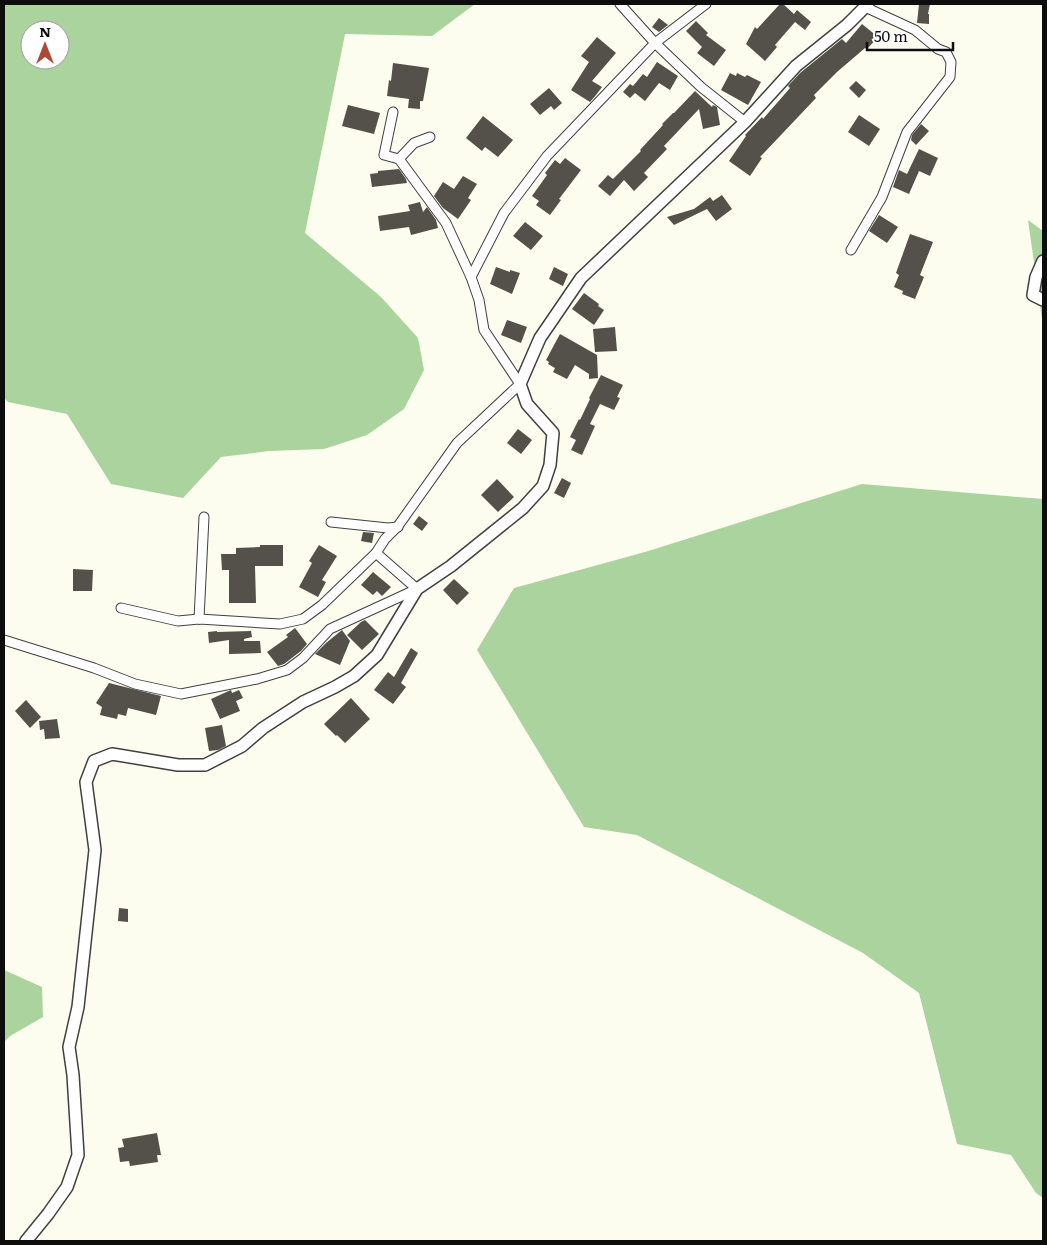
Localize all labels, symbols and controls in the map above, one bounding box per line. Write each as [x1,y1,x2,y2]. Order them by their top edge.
north arrow [20,20,70,70]
scale bar [867,20,953,52]
text: N [39,21,51,41]
text: 50 m [874,24,908,47]

